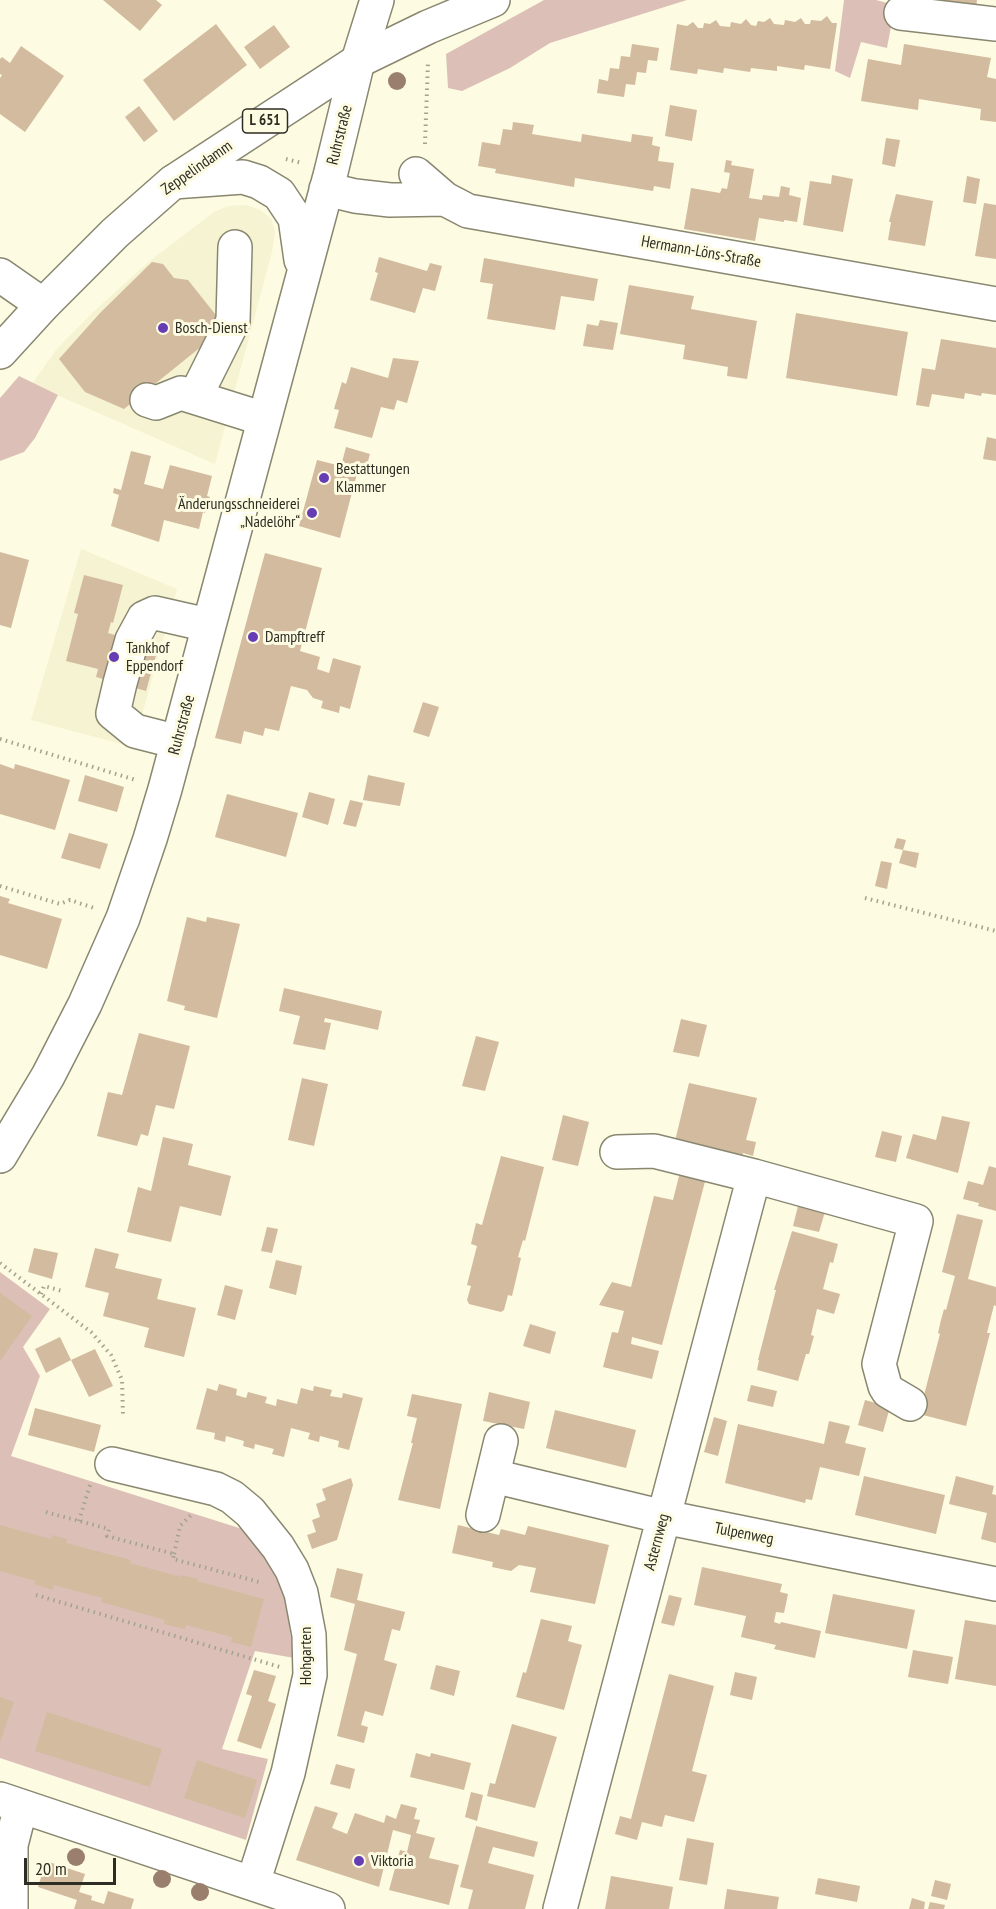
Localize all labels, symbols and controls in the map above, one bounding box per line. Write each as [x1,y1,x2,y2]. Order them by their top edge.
street label: Ruhrstraße [323,103,357,167]
road number: L 651 [242,109,288,133]
street label: Zeppelindamm [158,137,236,199]
street label: Hermann-Löns-Straße [640,232,762,272]
place label: Bosch-Dienst [175,318,248,338]
marker: Bosch-Dienst [156,321,170,335]
place label: Bestattungen Klammer [336,459,410,497]
marker: Bestattungen Klammer [317,471,331,485]
place label: Änderungsschneiderei „Nadelöhr“ [178,494,300,532]
marker: Änderungsschneiderei „Nadelöhr“ [305,506,319,520]
place label: Dampftreff [265,627,325,647]
marker: Dampftreff [246,630,260,644]
place label: Tankhof Eppendorf [126,638,183,676]
marker: Tankhof Eppendorf [107,650,121,664]
street label: Ruhrstraße [165,693,199,757]
street label: Asternweg [640,1512,674,1572]
street label: Tulpenweg [713,1519,775,1549]
street label: Hohgarten [296,1627,316,1685]
scale bar [27,1846,118,1884]
place label: Viktoria [371,1851,414,1871]
marker: Viktoria [352,1854,366,1868]
text: 20 m [35,1857,67,1880]

